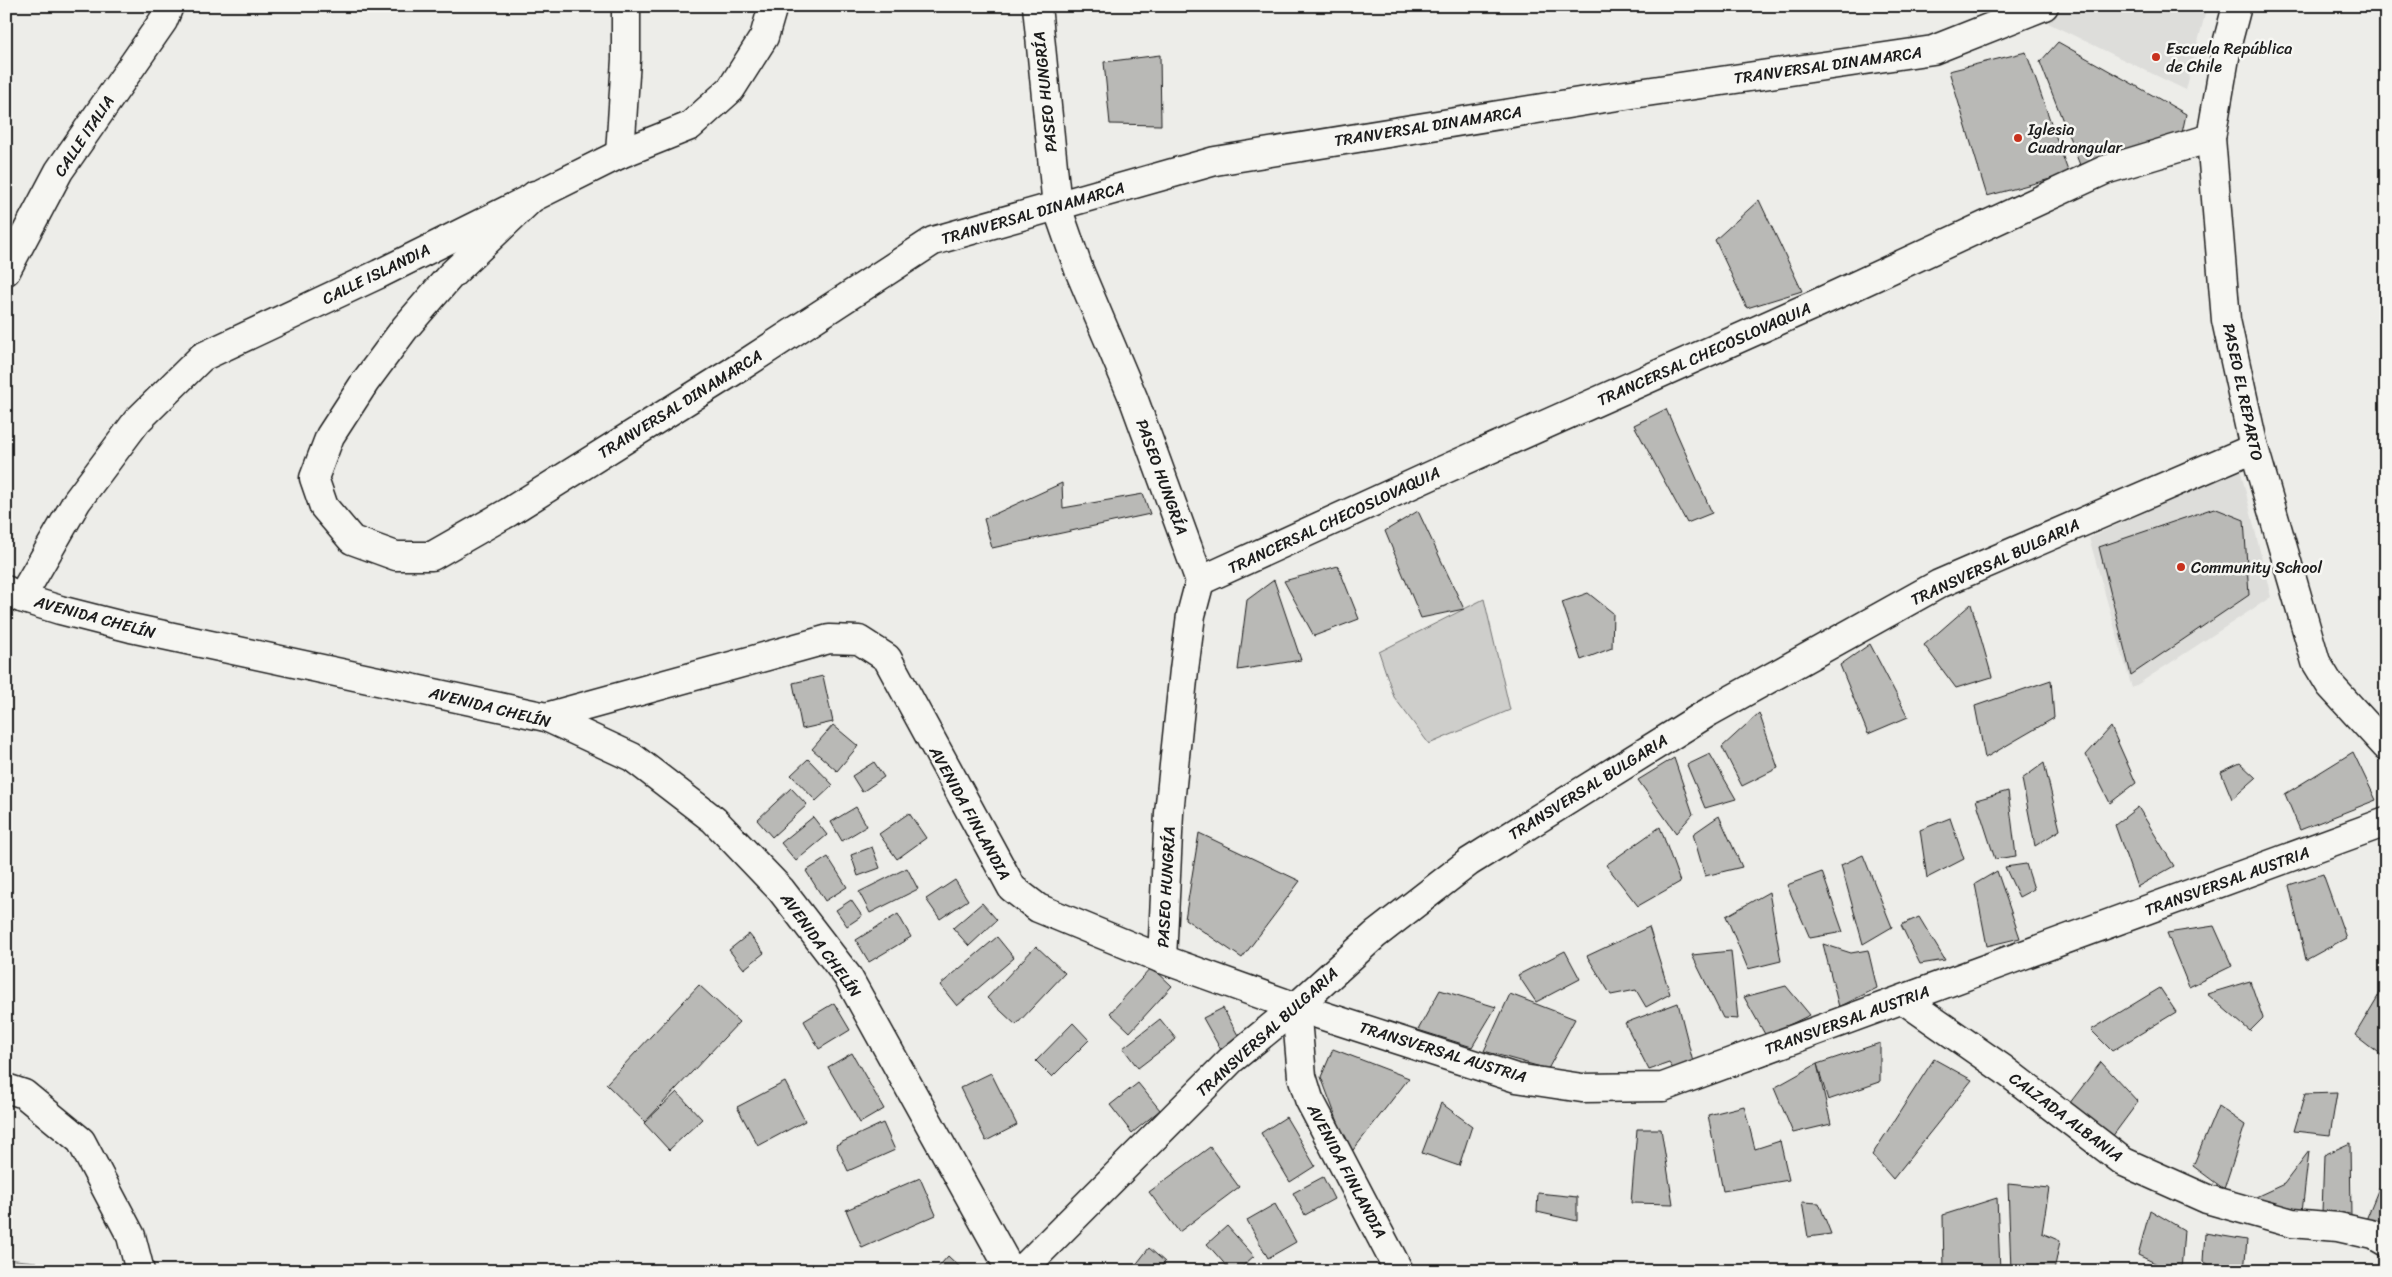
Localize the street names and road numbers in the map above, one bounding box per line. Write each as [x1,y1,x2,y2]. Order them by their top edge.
street label: PASEO HUNGRÍA [1024,30,1066,154]
street label: TRANVERSAL DINAMARCA [1732,37,1924,93]
street label: CALLE ITALIA [46,89,122,183]
street label: TRANVERSAL DINAMARCA [1332,97,1524,155]
street label: TRANVERSAL DINAMARCA [938,173,1128,253]
street label: CALLE ISLANDIA [317,235,435,313]
street label: TRANCERSAL CHECOSLOVAQUIA [1592,294,1816,414]
street label: PASEO EL REPARTO [2214,321,2272,463]
street label: TRANVERSAL DINAMARCA [592,341,768,467]
street label: PASEO HUNGRÍA [1128,415,1196,539]
street label: TRANCERSAL CHECOSLOVAQUIA [1223,458,1445,582]
street label: TRANSVERSAL BULGARIA [1906,510,2084,614]
street label: AVENIDA CHELÍN [30,587,159,647]
street label: AVENIDA CHELÍN [425,678,554,736]
street label: TRANSVERSAL BULGARIA [1502,726,1674,848]
street label: AVENIDA FINLANDIA [921,740,1019,885]
street label: PASEO HUNGRÍA [1148,826,1184,948]
street label: TRANSVERSAL AUSTRIA [2140,838,2314,924]
street label: AVENIDA CHELÍN [772,885,869,1004]
street label: TRANSVERSAL BULGARIA [1189,960,1345,1104]
street label: TRANSVERSAL AUSTRIA [1760,977,1934,1063]
street label: TRANSVERSAL AUSTRIA [1356,1013,1530,1091]
street label: CALZADA ALBANIA [2003,1064,2129,1170]
street label: AVENIDA FINLANDIA [1299,1097,1395,1244]

